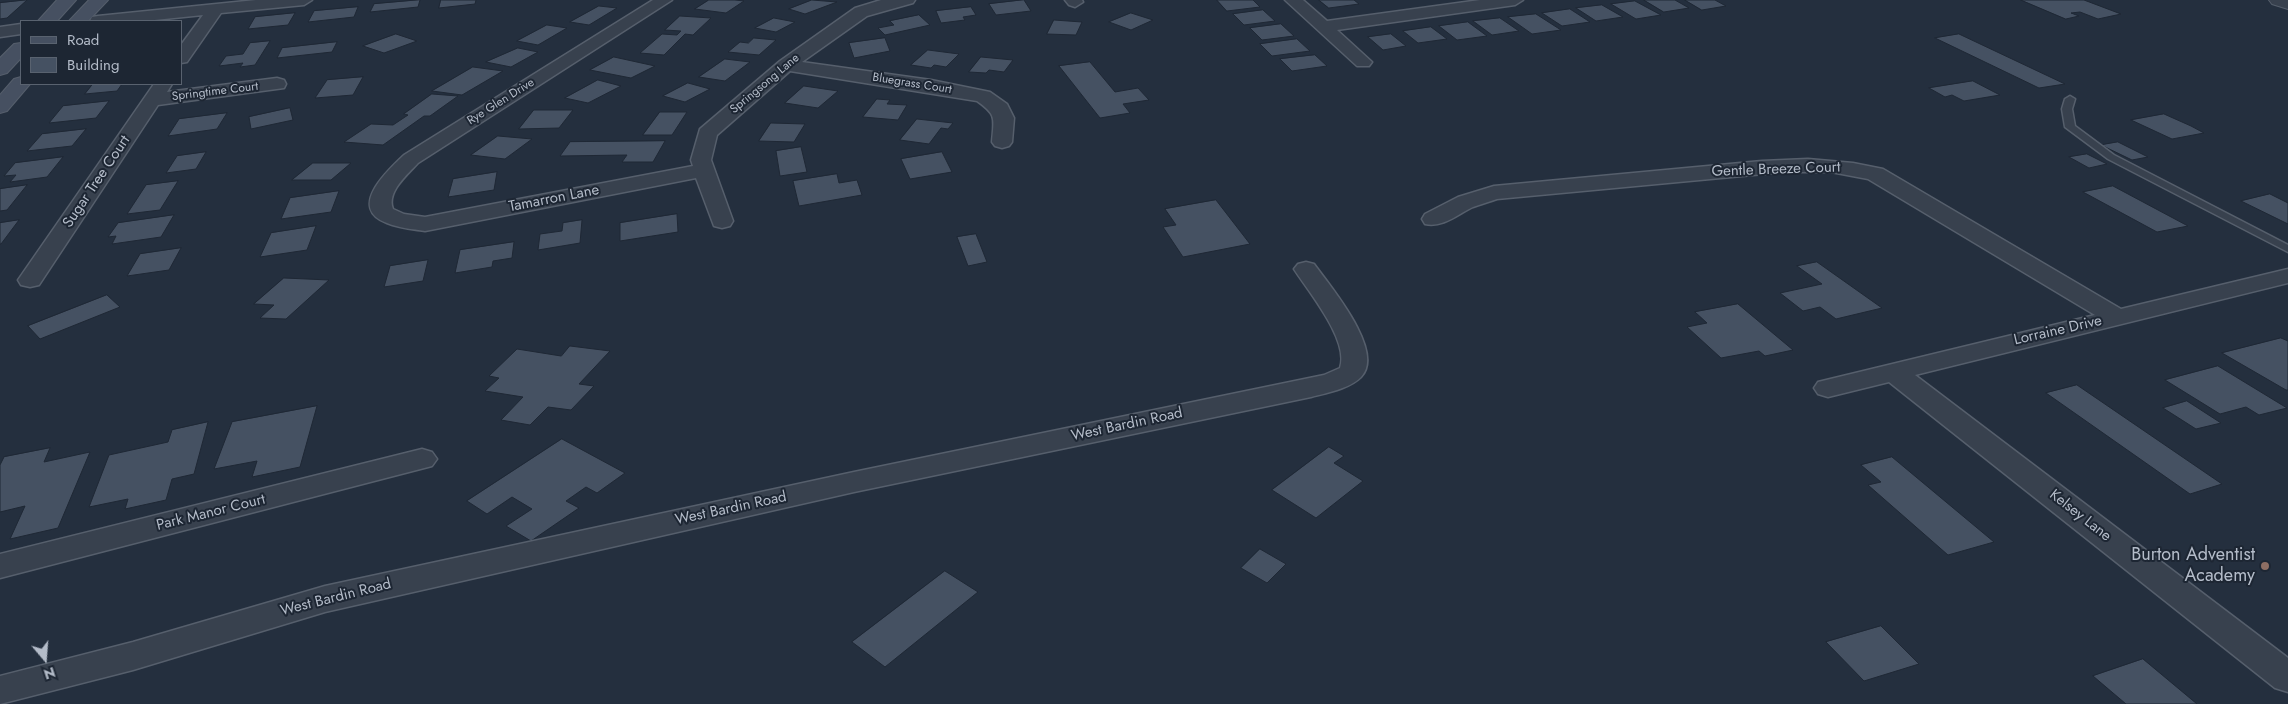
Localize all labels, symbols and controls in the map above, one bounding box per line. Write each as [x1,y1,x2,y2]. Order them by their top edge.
legend [20,20,182,85]
text: Road [67,29,99,51]
street label: Springsong Lane [728,51,802,117]
text: Building [67,54,119,76]
street label: Bluegrass Court [871,71,953,97]
street label: Rye Glen Drive [465,76,537,128]
street label: Springtime Court [171,80,259,104]
street label: Sugar Tree Court [60,133,134,231]
street label: Gentle Breeze Court [1711,159,1841,181]
street label: Tamarron Lane [507,181,601,217]
street label: Lorraine Drive [2012,312,2104,350]
street label: West Bardin Road [1070,404,1184,446]
street label: Kelsey Lane [2046,486,2114,546]
street label: West Bardin Road [674,488,788,530]
street label: Park Manor Court [155,491,267,535]
place label: Burton Adventist Academy [2131,545,2255,588]
marker: Burton Adventist Academy [2259,560,2271,572]
street label: West Bardin Road [279,576,393,620]
north arrow [20,634,70,684]
text: N [41,662,58,684]

